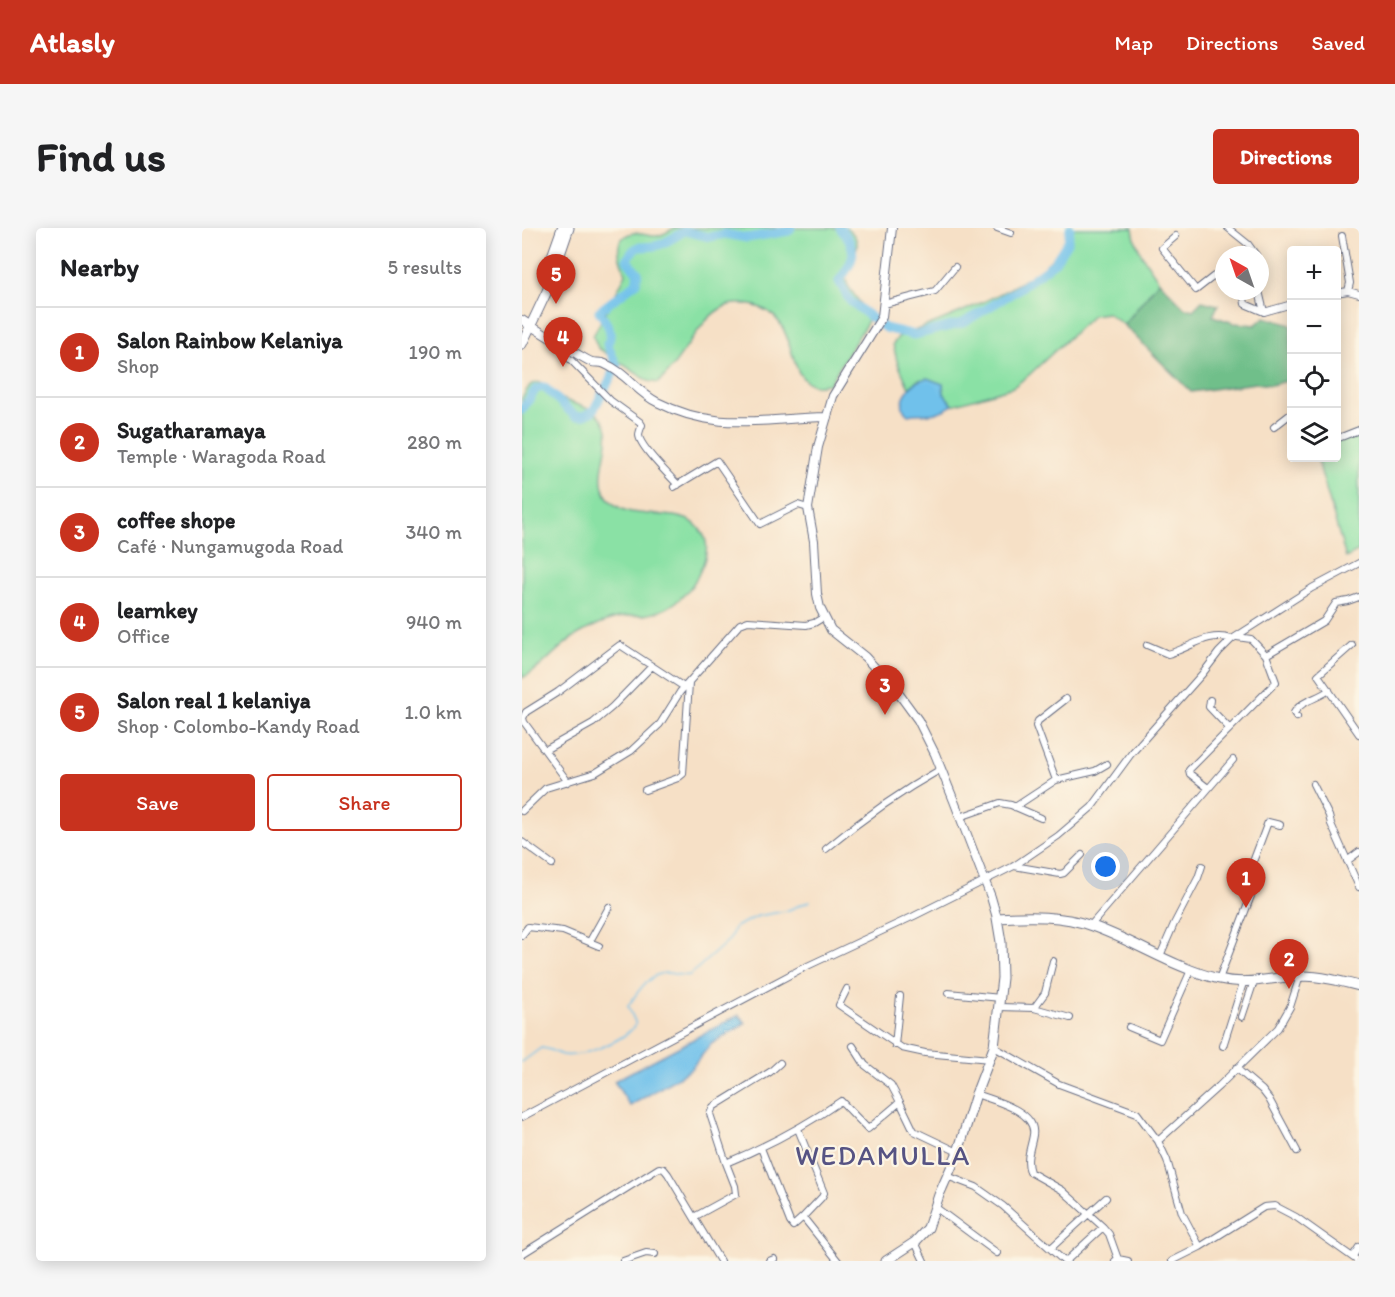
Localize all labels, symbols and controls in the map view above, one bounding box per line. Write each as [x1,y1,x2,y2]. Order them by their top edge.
text: Atlasly [30,25,115,59]
text: Map [1115,30,1153,55]
text: Directions [1186,30,1278,55]
text: Saved [1311,30,1365,55]
button: Directions [1213,129,1359,184]
text: Find us [36,131,166,182]
north arrow [1215,246,1269,300]
map controls [1287,246,1341,462]
button: + [1287,246,1341,300]
text: Nearby [60,251,139,283]
pin: 5 [537,254,576,304]
text: 5 results [388,255,462,279]
button: − [1287,300,1341,354]
pin: 4 [544,318,582,367]
text: Salon Rainbow Kelaniya [117,327,343,354]
text: 1 [75,340,84,364]
text: 190 m [409,340,462,364]
text: Shop [117,354,159,378]
button: locate [1287,354,1341,408]
button: layers [1287,408,1341,462]
text: Sugatharamaya [117,417,266,444]
text: 2 [74,430,85,454]
text: 280 m [407,430,462,454]
text: Temple · Waragoda Road [117,444,326,468]
text: coffee shope [117,507,235,534]
text: 3 [74,520,85,544]
text: 340 m [405,520,462,544]
text: Café · Nungamugoda Road [117,534,343,558]
text: learnkey [117,597,198,624]
text: 4 [73,610,86,634]
text: 940 m [406,610,462,634]
text: Office [117,624,170,648]
pin: 3 [866,666,904,715]
text: Salon real 1 kelaniya [117,687,311,714]
text: 5 [74,700,85,724]
text: 1.0 km [405,700,462,724]
text: Shop · Colombo-Kandy Road [117,714,360,738]
button: Save [60,774,255,831]
button: Share [267,774,462,831]
your location [1091,852,1120,881]
pin: 1 [1226,858,1266,908]
pin: 2 [1270,940,1308,989]
district label: WEDAMULLA [795,1138,971,1172]

